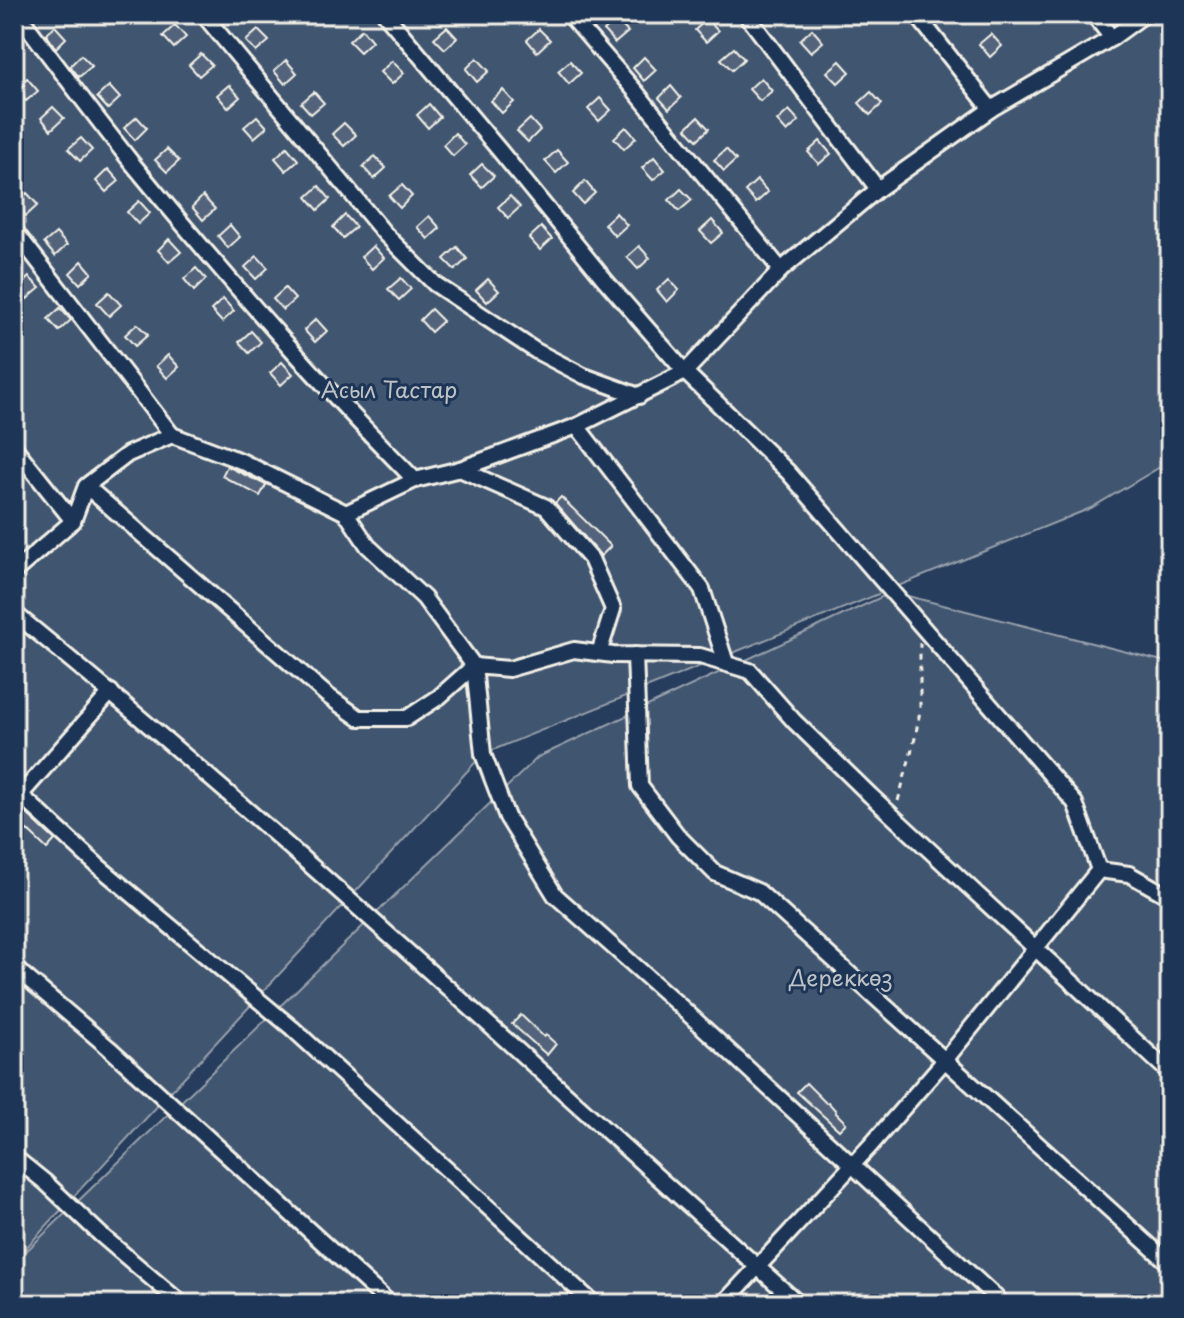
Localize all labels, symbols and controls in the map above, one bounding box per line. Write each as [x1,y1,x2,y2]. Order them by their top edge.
park label: Асыл Тастар [321,372,457,405]
park label: Дереккөз [788,960,893,993]

